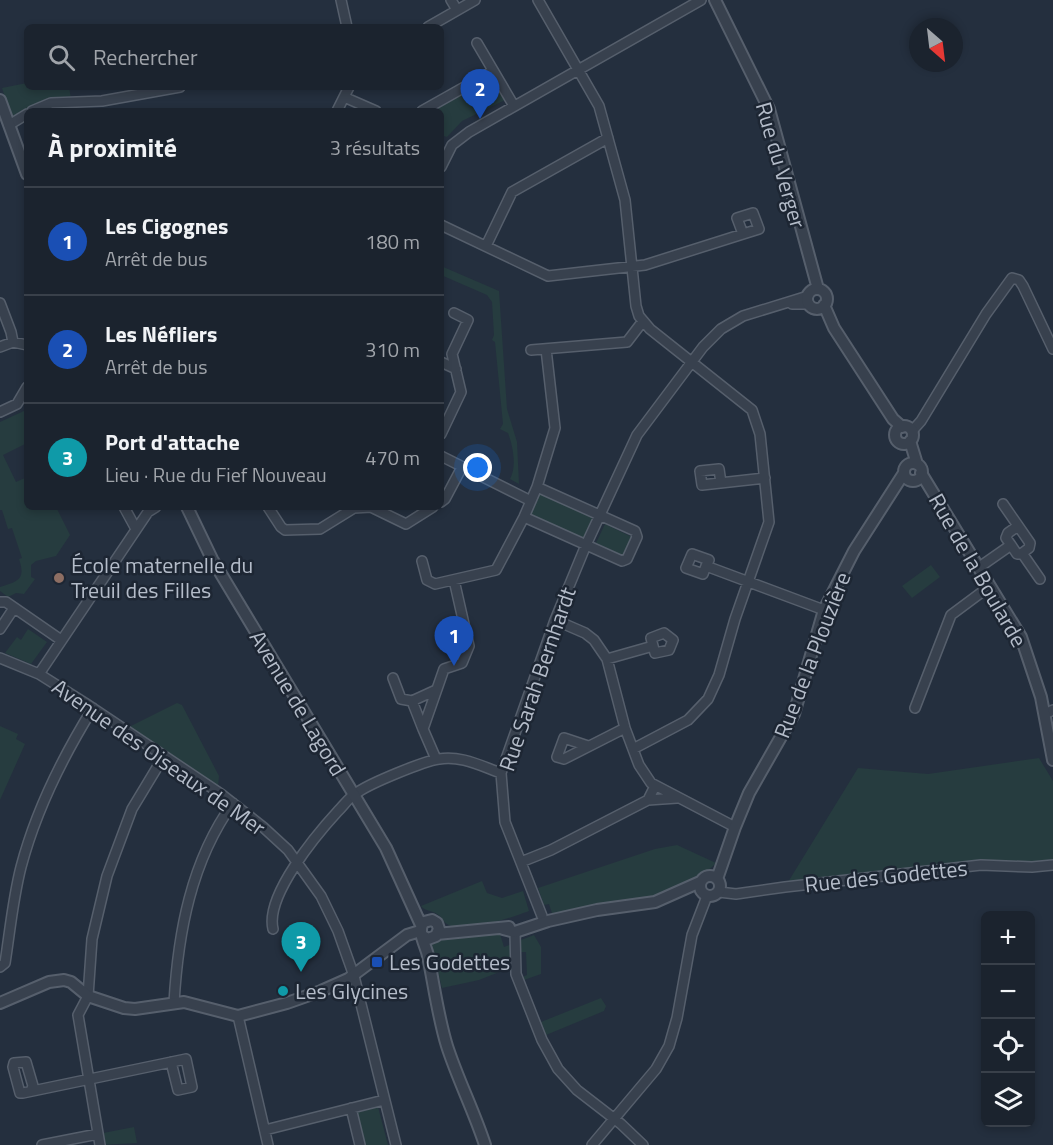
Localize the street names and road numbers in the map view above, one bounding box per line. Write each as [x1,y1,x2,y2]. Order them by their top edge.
street label: Rue du Verger [747,98,815,233]
street label: Rue de la Boularde [920,487,1036,653]
street label: Rue de la Plouzière [765,567,859,743]
street label: Rue Sarah Bernhardt [490,582,585,776]
street label: Avenue de Lagord [241,624,355,782]
street label: Avenue des Oiseaux de Mer [45,670,273,844]
street label: Rue des Godettes [803,851,969,901]

